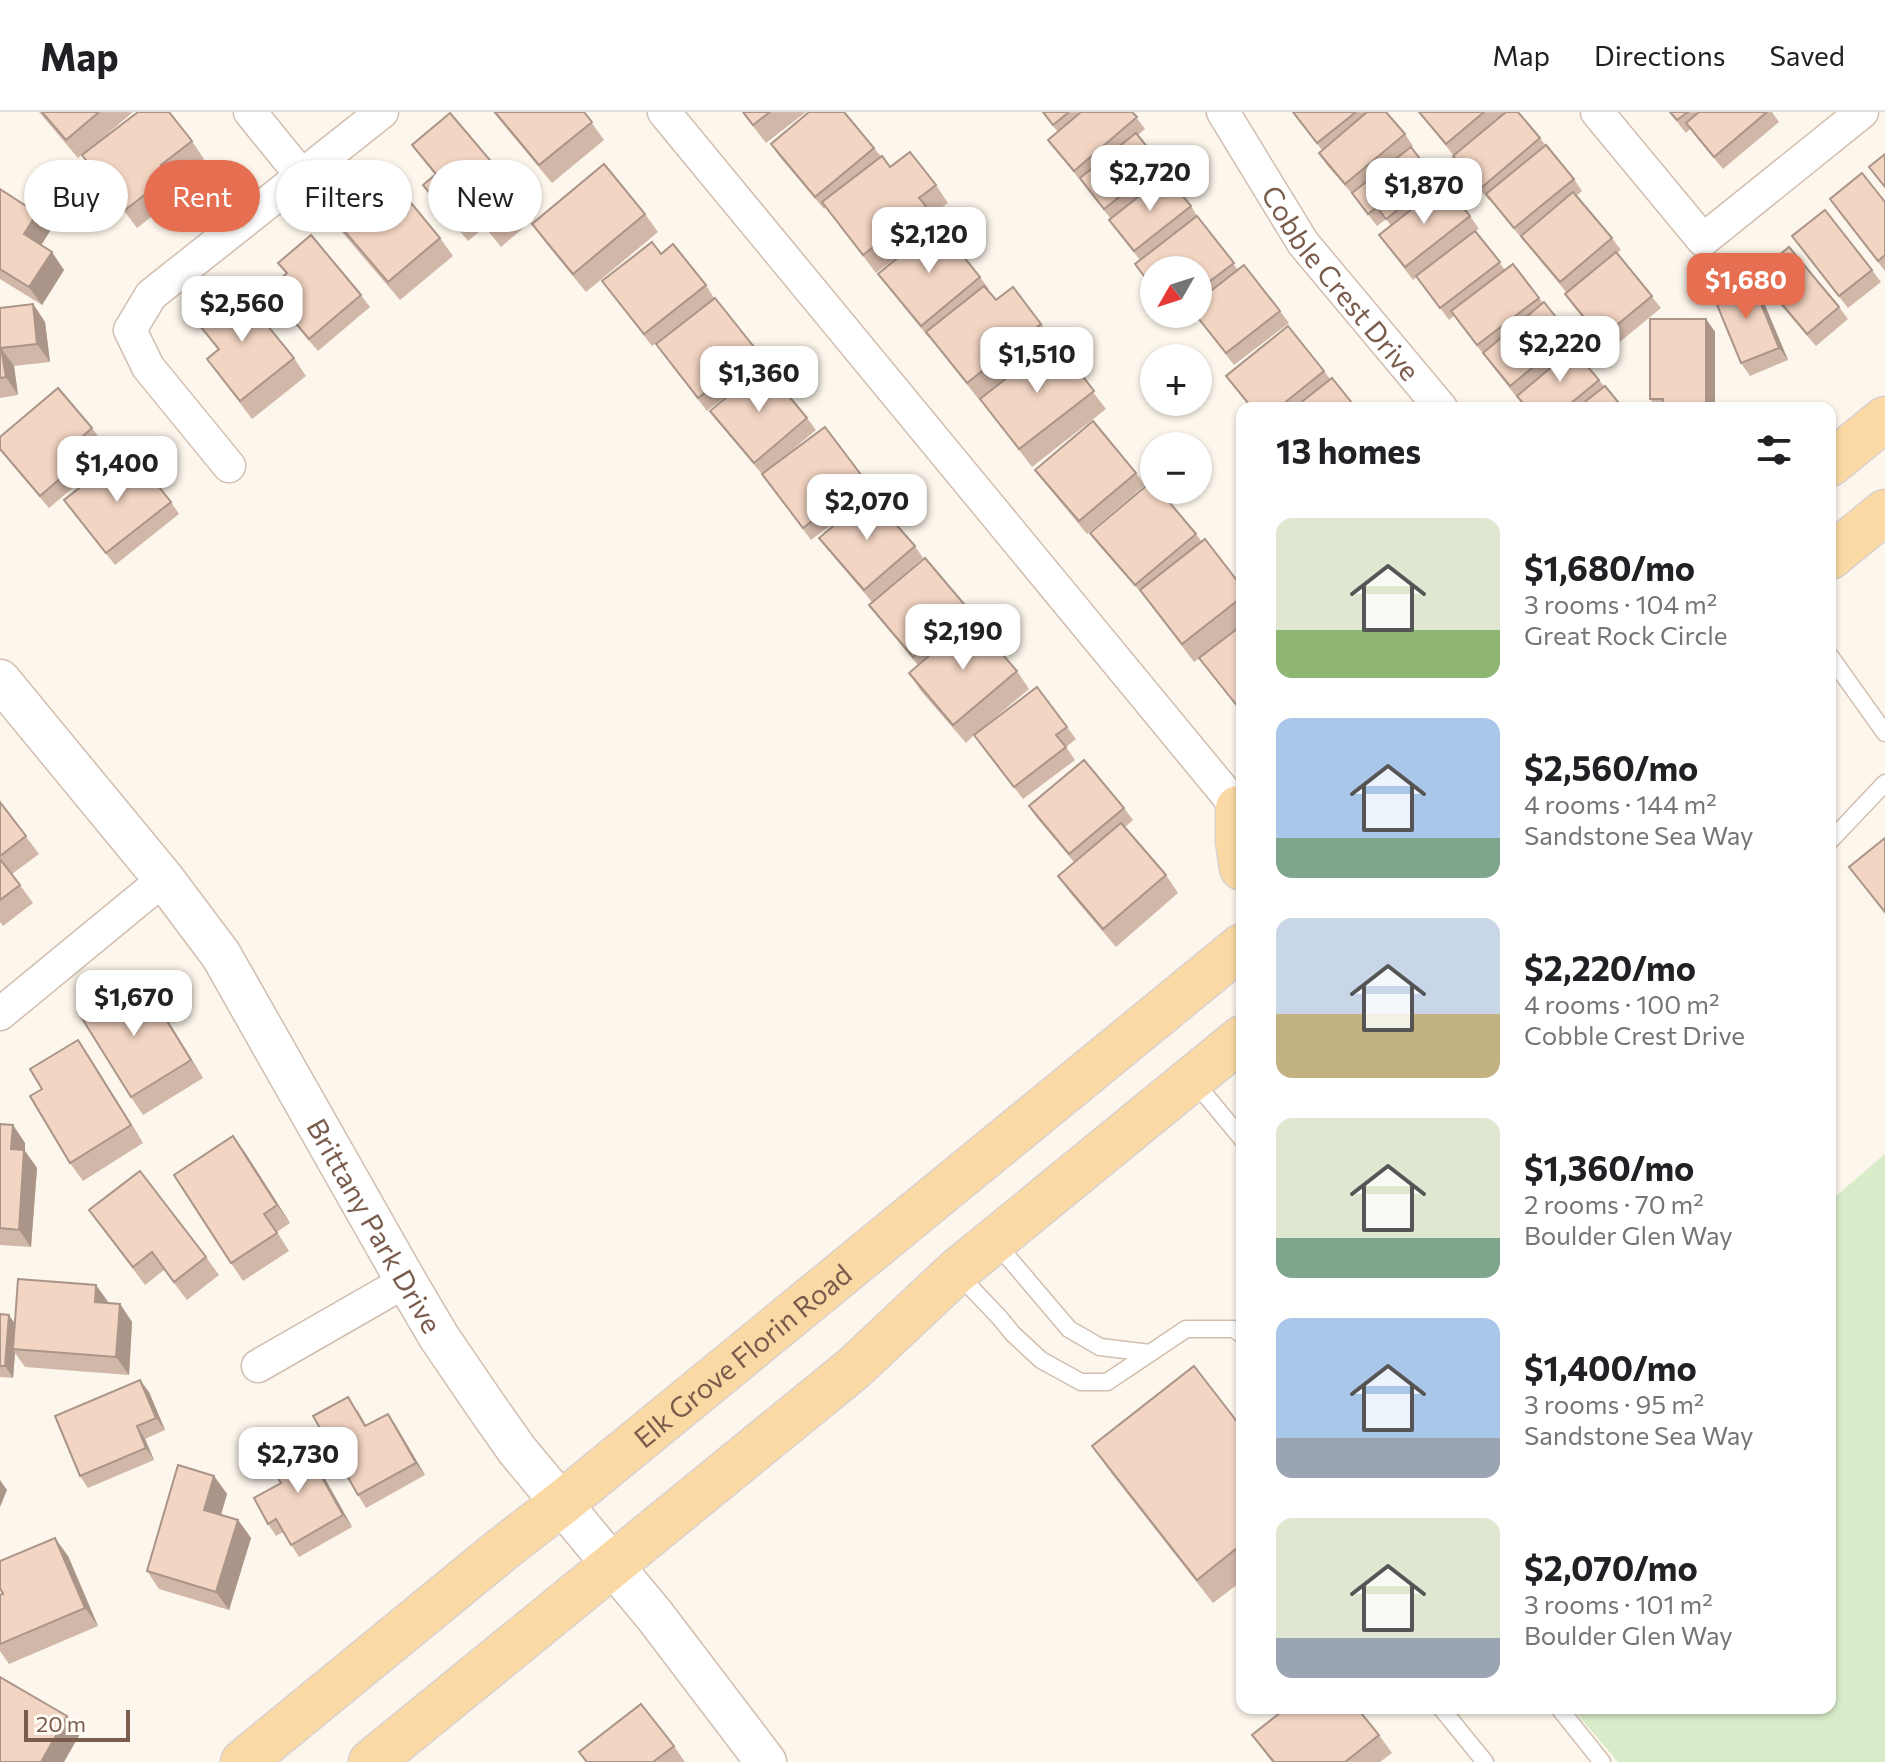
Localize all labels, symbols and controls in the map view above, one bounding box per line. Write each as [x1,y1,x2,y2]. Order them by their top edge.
text: Map [40,32,119,79]
text: Map [1492,38,1550,72]
text: Directions [1594,38,1725,72]
text: Saved [1769,38,1845,72]
pin: $2,720 [1085,145,1215,213]
text: $2,720 [1109,155,1191,186]
pin: $1,870 [1359,158,1489,226]
chip: Buy [24,160,128,232]
chip: Rent [144,160,260,232]
chip: Filters [276,160,412,232]
chip: New [428,160,542,232]
text: $1,870 [1384,168,1464,199]
street label: Cobble Crest Drive [1255,179,1427,387]
pin: $2,120 [864,207,994,275]
text: $2,120 [890,217,968,248]
pin: $1,680 [1681,253,1811,321]
north arrow [1140,256,1212,328]
map controls [1140,256,1212,504]
text: $1,680 [1705,263,1787,294]
pin: $2,560 [177,276,307,344]
text: $2,560 [200,286,284,317]
pin: $2,220 [1495,316,1625,384]
text: $2,220 [1519,326,1601,357]
pin: $1,510 [972,327,1102,395]
text: $1,510 [998,337,1076,368]
button: + [1140,344,1212,416]
pin: $1,360 [694,346,824,414]
text: $1,360 [718,356,800,387]
icon: filters [1752,428,1796,472]
text: 13 homes [1276,429,1421,471]
button: − [1140,432,1212,504]
pin: $1,400 [52,436,182,504]
text: $1,400 [75,446,159,477]
pin: $2,070 [802,474,932,542]
text: $2,070 [825,484,909,515]
text: $1,680/mo [1524,546,1695,588]
icon: home [1340,550,1436,646]
text: 3 rooms · 104 m² [1524,588,1717,619]
pin: $2,190 [898,604,1028,672]
text: $2,190 [923,614,1003,645]
text: Great Rock Circle [1524,619,1728,650]
text: $2,560/mo [1524,746,1698,788]
icon: home [1340,750,1436,846]
text: 4 rooms · 144 m² [1524,788,1717,819]
text: Sandstone Sea Way [1524,819,1754,850]
text: $2,220/mo [1524,946,1696,988]
icon: home [1340,950,1436,1046]
pin: $1,670 [69,970,199,1038]
text: $1,670 [94,980,174,1011]
text: 4 rooms · 100 m² [1524,988,1719,1019]
text: Cobble Crest Drive [1524,1019,1745,1050]
street label: Brittany Park Drive [300,1112,450,1339]
text: $1,360/mo [1524,1146,1694,1188]
icon: home [1340,1150,1436,1246]
text: 2 rooms · 70 m² [1524,1188,1704,1219]
text: Boulder Glen Way [1524,1219,1733,1250]
street label: Elk Grove Florin Road [627,1256,858,1454]
text: $1,400/mo [1524,1346,1697,1388]
icon: home [1340,1350,1436,1446]
text: 3 rooms · 95 m² [1524,1388,1704,1419]
text: Sandstone Sea Way [1524,1419,1754,1450]
pin: $2,730 [233,1427,363,1495]
text: $2,730 [257,1437,339,1468]
text: $2,070/mo [1524,1546,1698,1588]
icon: home [1340,1550,1436,1646]
text: 3 rooms · 101 m² [1524,1588,1713,1619]
text: Boulder Glen Way [1524,1619,1733,1650]
scale bar [24,1706,130,1742]
text: 20 m [36,1710,86,1737]

